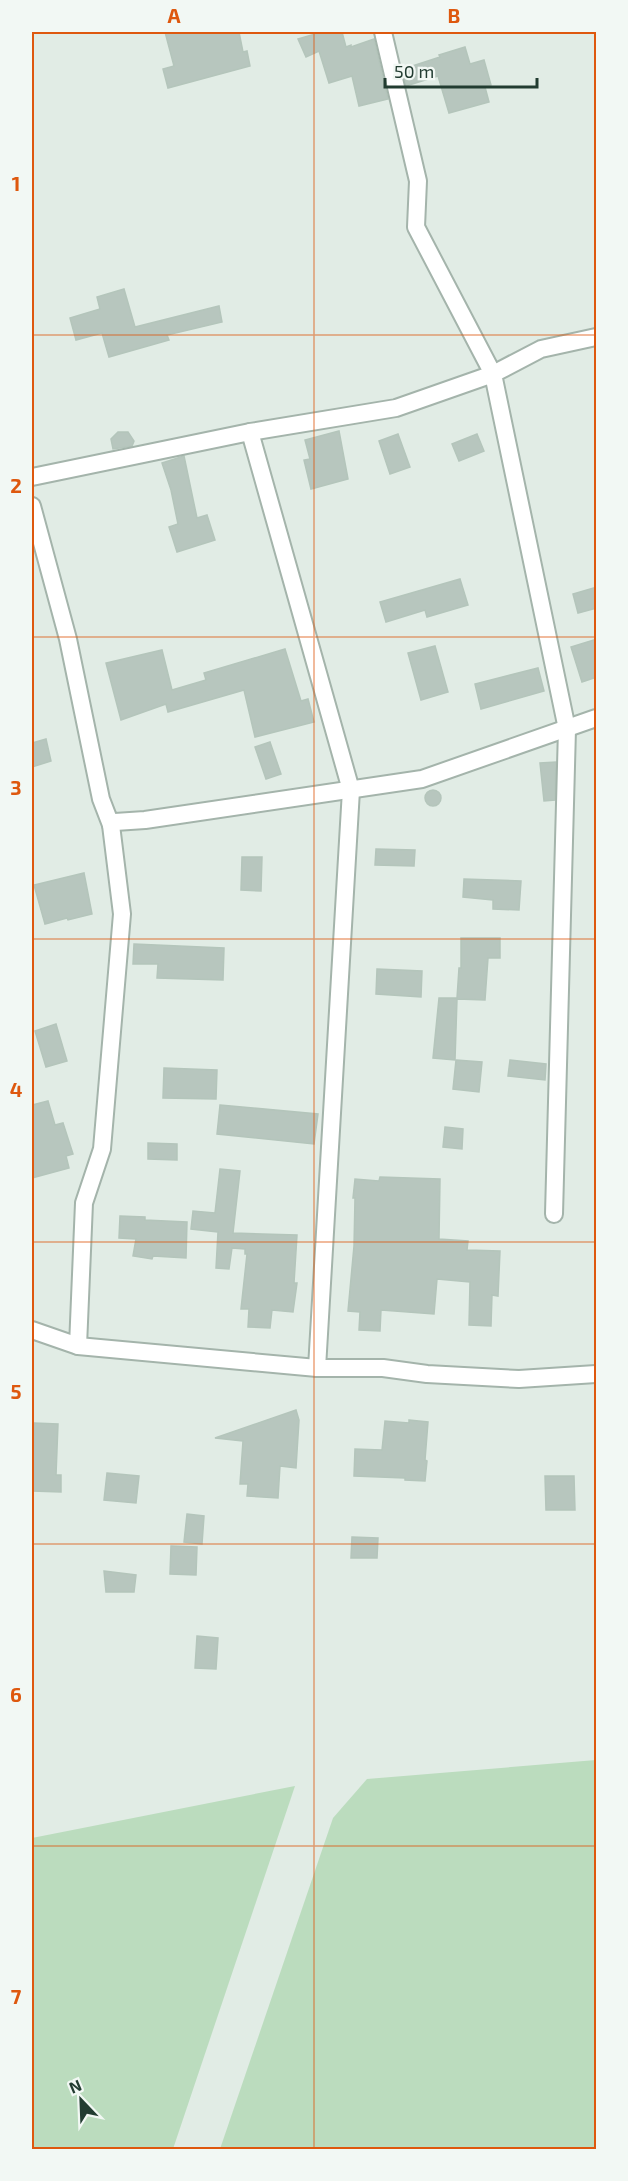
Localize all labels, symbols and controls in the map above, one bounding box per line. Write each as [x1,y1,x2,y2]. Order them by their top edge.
text: A [167,3,181,27]
text: B [448,3,460,27]
scale bar [385,51,536,89]
text: 50 m [394,60,434,82]
text: 1 [12,171,20,195]
text: 2 [10,473,22,497]
text: 3 [10,775,22,799]
text: 4 [10,1077,23,1101]
text: 5 [10,1379,22,1403]
text: 6 [10,1682,22,1706]
text: 7 [11,1984,22,2008]
north arrow [51,2070,111,2130]
text: N [66,2075,84,2097]

